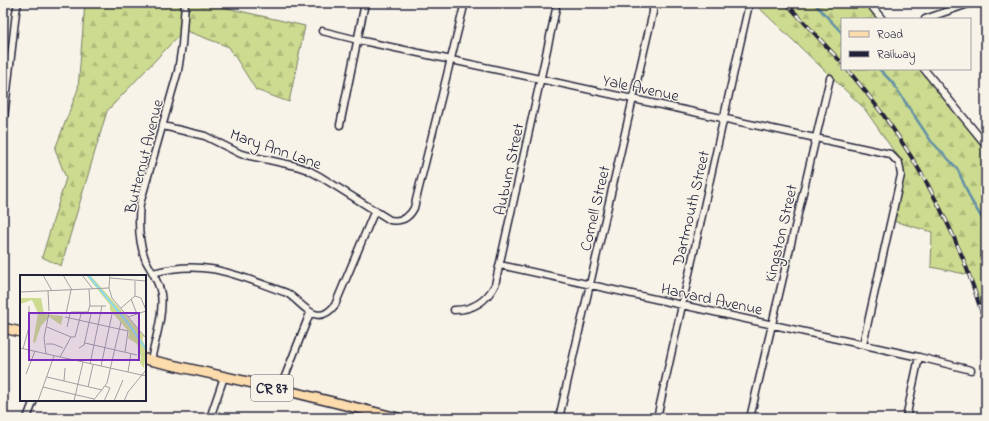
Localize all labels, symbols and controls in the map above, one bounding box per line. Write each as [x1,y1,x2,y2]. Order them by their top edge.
legend [841,18,971,70]
text: Road [877,26,903,44]
text: Railway [877,46,916,65]
street label: Yale Avenue [600,69,682,109]
street label: Butternut Avenue [119,96,171,217]
street label: Auburn Street [488,120,532,218]
street label: Mary Ann Lane [226,123,325,177]
street label: Dartmouth Street [667,148,717,270]
street label: Cornell Street [574,163,618,253]
street label: Kingston Street [759,182,805,285]
inset map [20,275,146,401]
street label: Harvard Avenue [658,277,766,323]
road number: CR 87 [251,375,293,401]

